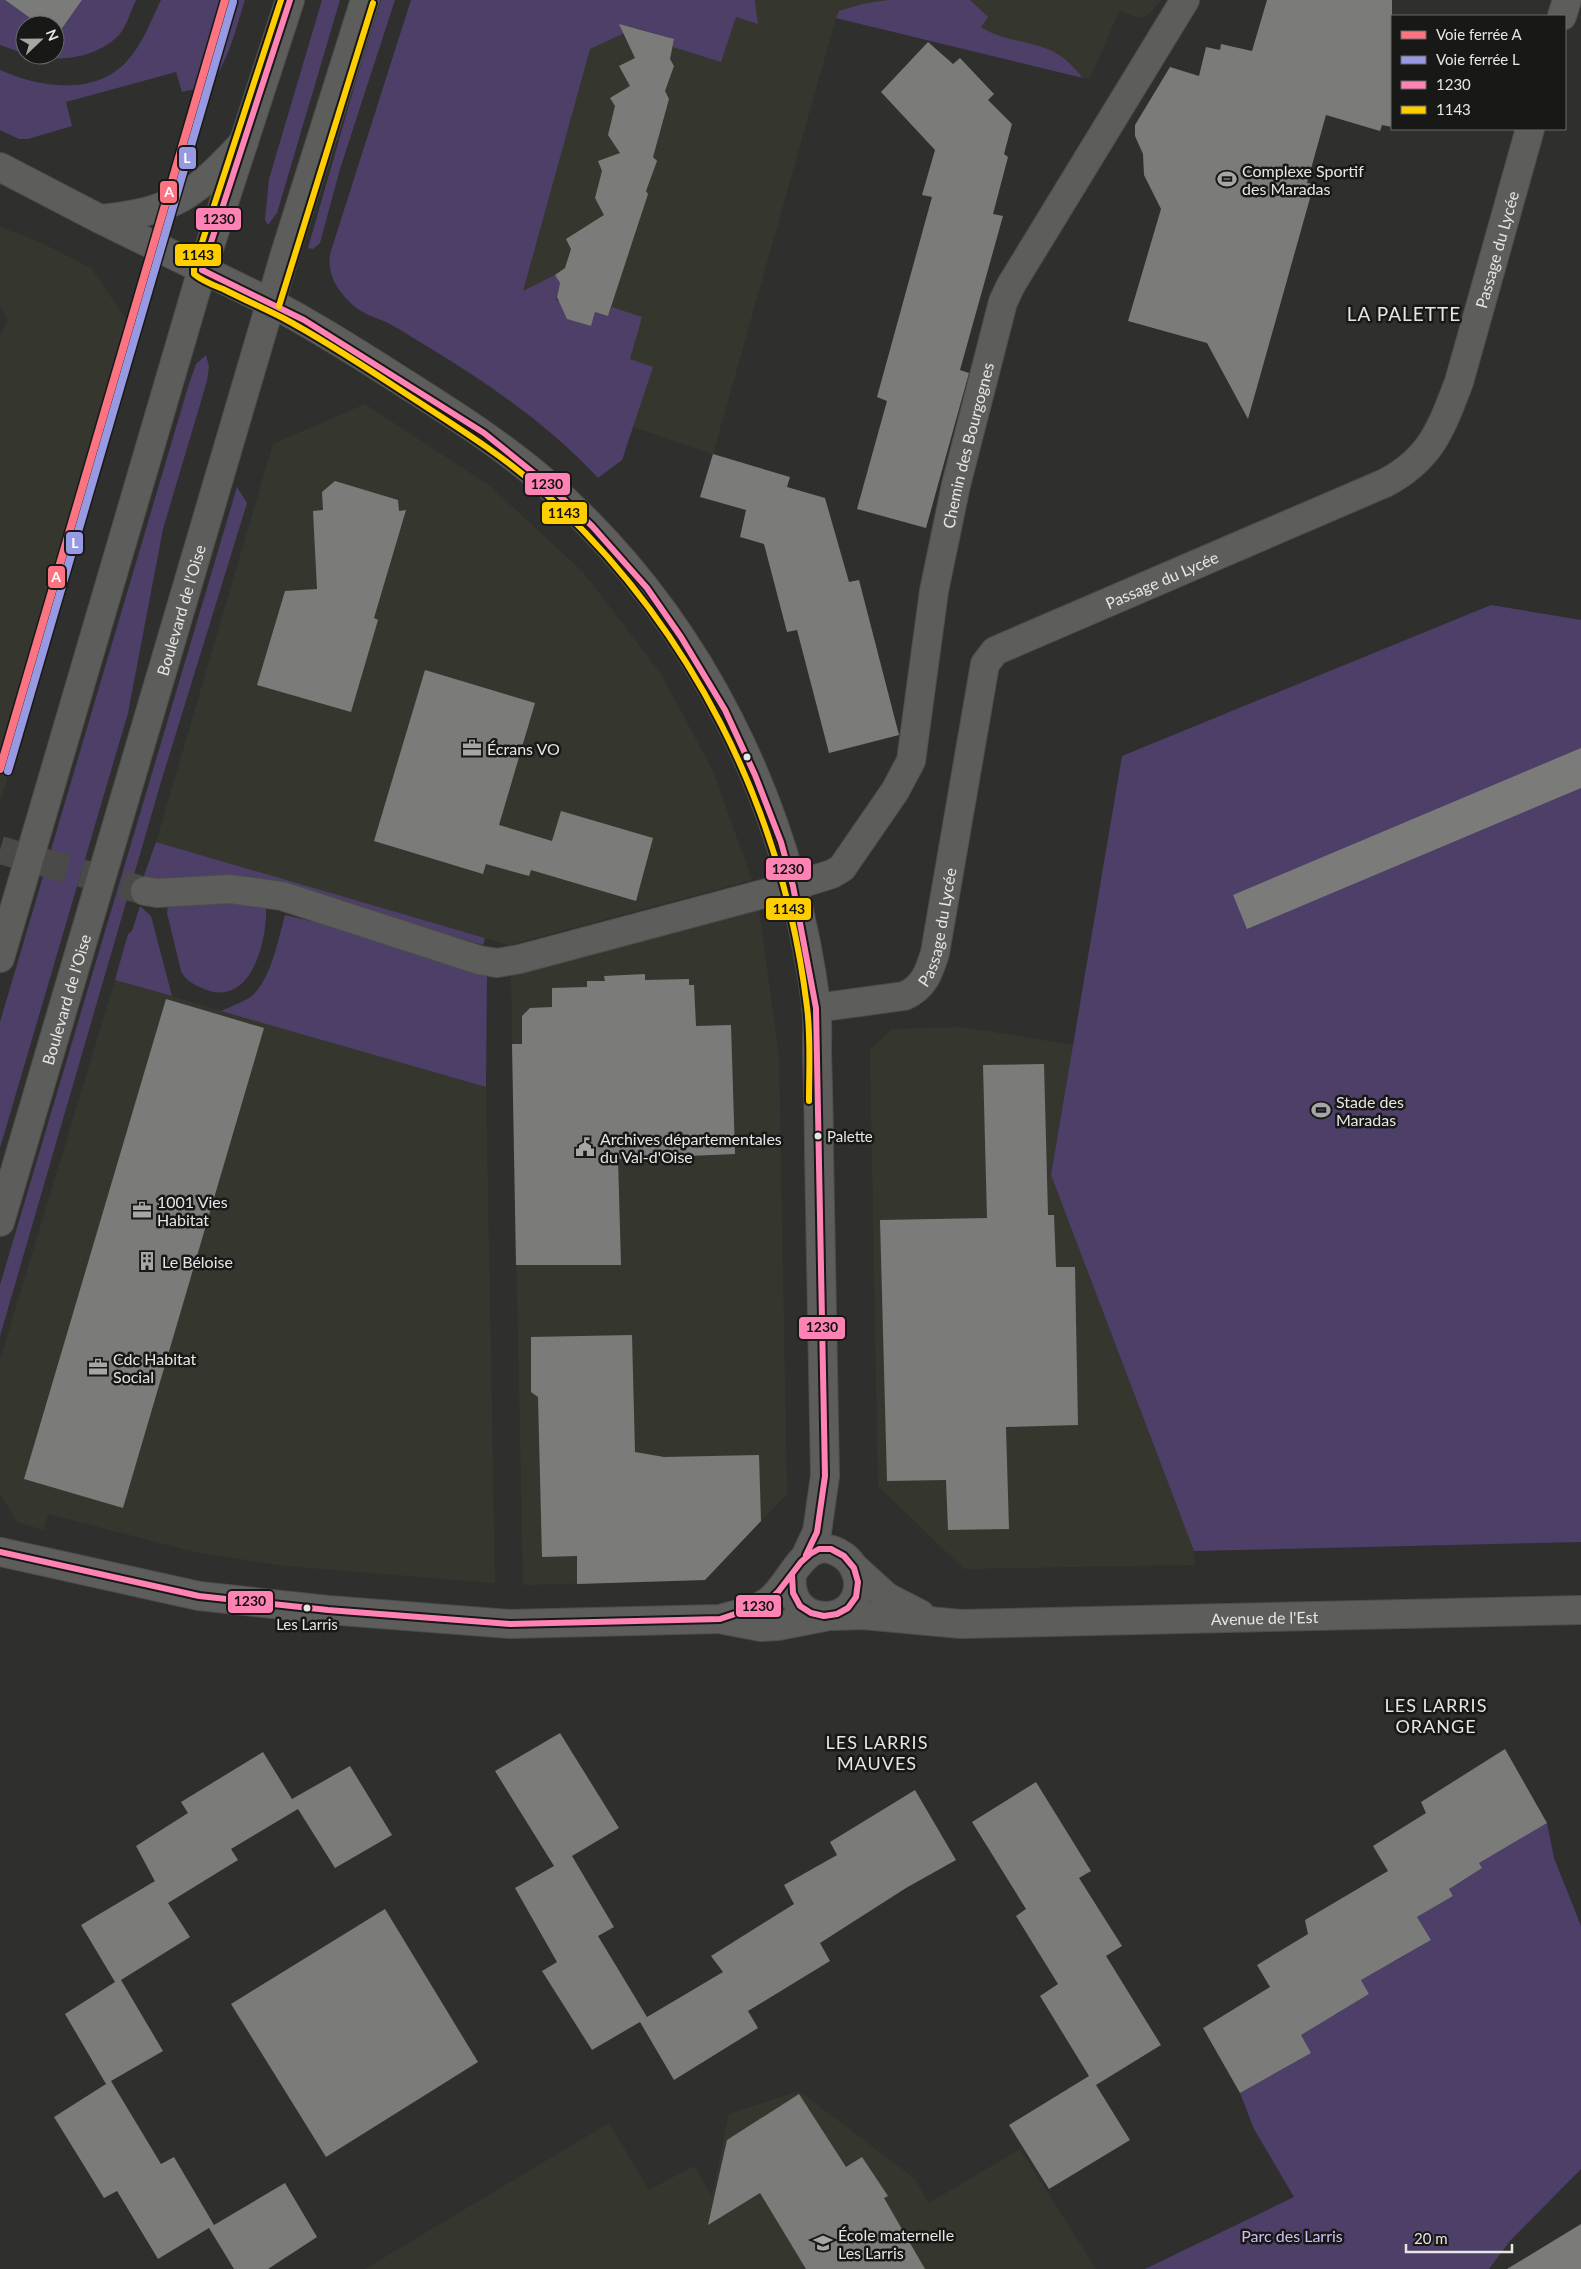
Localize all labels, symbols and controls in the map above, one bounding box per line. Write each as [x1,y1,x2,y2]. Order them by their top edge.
north arrow [15,15,65,65]
legend [1391,15,1566,130]
text: Voie ferrée A [1436,25,1523,43]
text: N [43,27,62,43]
text: Voie ferrée L [1436,50,1520,68]
text: 1230 [1436,75,1471,93]
text: 1143 [1436,100,1471,118]
line badge: L [178,146,197,170]
text: L [183,149,191,166]
place label: Complexe Sportif des Maradas [1242,161,1364,198]
sports icon: Complexe Sportif des Maradas [1216,168,1238,190]
line badge: A [159,180,178,204]
text: A [163,183,174,200]
street label: Passage du Lycée [1471,189,1522,310]
line badge: 1230 [195,207,242,231]
text: 1230 [203,210,235,227]
line badge: 1143 [174,243,222,267]
text: 1143 [182,246,214,263]
district label: LA PALETTE [1347,302,1461,325]
street label: Chemin des Bourgognes [938,360,997,530]
line badge: 1230 [524,472,571,496]
text: 1230 [531,475,563,492]
line badge: 1143 [541,501,588,525]
text: 1143 [548,504,580,521]
line badge: L [65,531,84,555]
text: L [71,534,79,551]
street label: Boulevard de l'Oise [152,542,208,678]
street label: Passage du Lycée [1102,547,1221,612]
line badge: A [47,565,66,589]
text: A [50,568,61,585]
office icon: Écrans VO [461,737,483,759]
place label: Écrans VO [487,739,560,758]
unlabelled marker [742,752,752,762]
line badge: 1230 [765,857,812,881]
text: 1230 [772,860,804,877]
street label: Passage du Lycée [913,866,959,990]
line badge: 1143 [765,897,812,921]
text: 1143 [773,900,805,917]
street label: Boulevard de l'Oise [37,932,94,1067]
place label: Stade des Maradas [1336,1092,1404,1129]
sports icon: Stade des Maradas [1310,1099,1332,1121]
place label: Palette [827,1127,873,1145]
place label: Archives départementales du Val-d'Oise [600,1129,782,1166]
marker: Palette [813,1131,823,1141]
public building icon: Archives départementales du Val-d'Oise [574,1136,596,1158]
place label: 1001 Vies Habitat [157,1192,228,1229]
office icon: 1001 Vies Habitat [131,1199,153,1221]
building icon: Le Béloise [136,1250,158,1272]
place label: Le Béloise [162,1252,233,1271]
line badge: 1230 [798,1316,846,1340]
text: 1230 [806,1318,838,1335]
place label: Cdc Habitat Social [113,1349,197,1386]
office icon: Cdc Habitat Social [87,1356,109,1378]
line badge: 1230 [227,1590,274,1614]
text: 1230 [234,1592,266,1609]
line badge: 1230 [735,1594,782,1618]
text: 1230 [742,1597,774,1614]
marker: Les Larris [302,1603,312,1613]
street label: Avenue de l'Est [1211,1606,1319,1628]
place label: Les Larris [276,1615,338,1633]
district label: LES LARRIS ORANGE [1385,1694,1487,1737]
district label: LES LARRIS MAUVES [826,1731,928,1774]
scale bar [1406,2222,1512,2254]
place label: École maternelle Les Larris [838,2225,954,2262]
park label: Parc des Larris [1241,2226,1343,2245]
text: 20 m [1414,2229,1448,2247]
school or university icon: École maternelle Les Larris [812,2232,834,2254]

